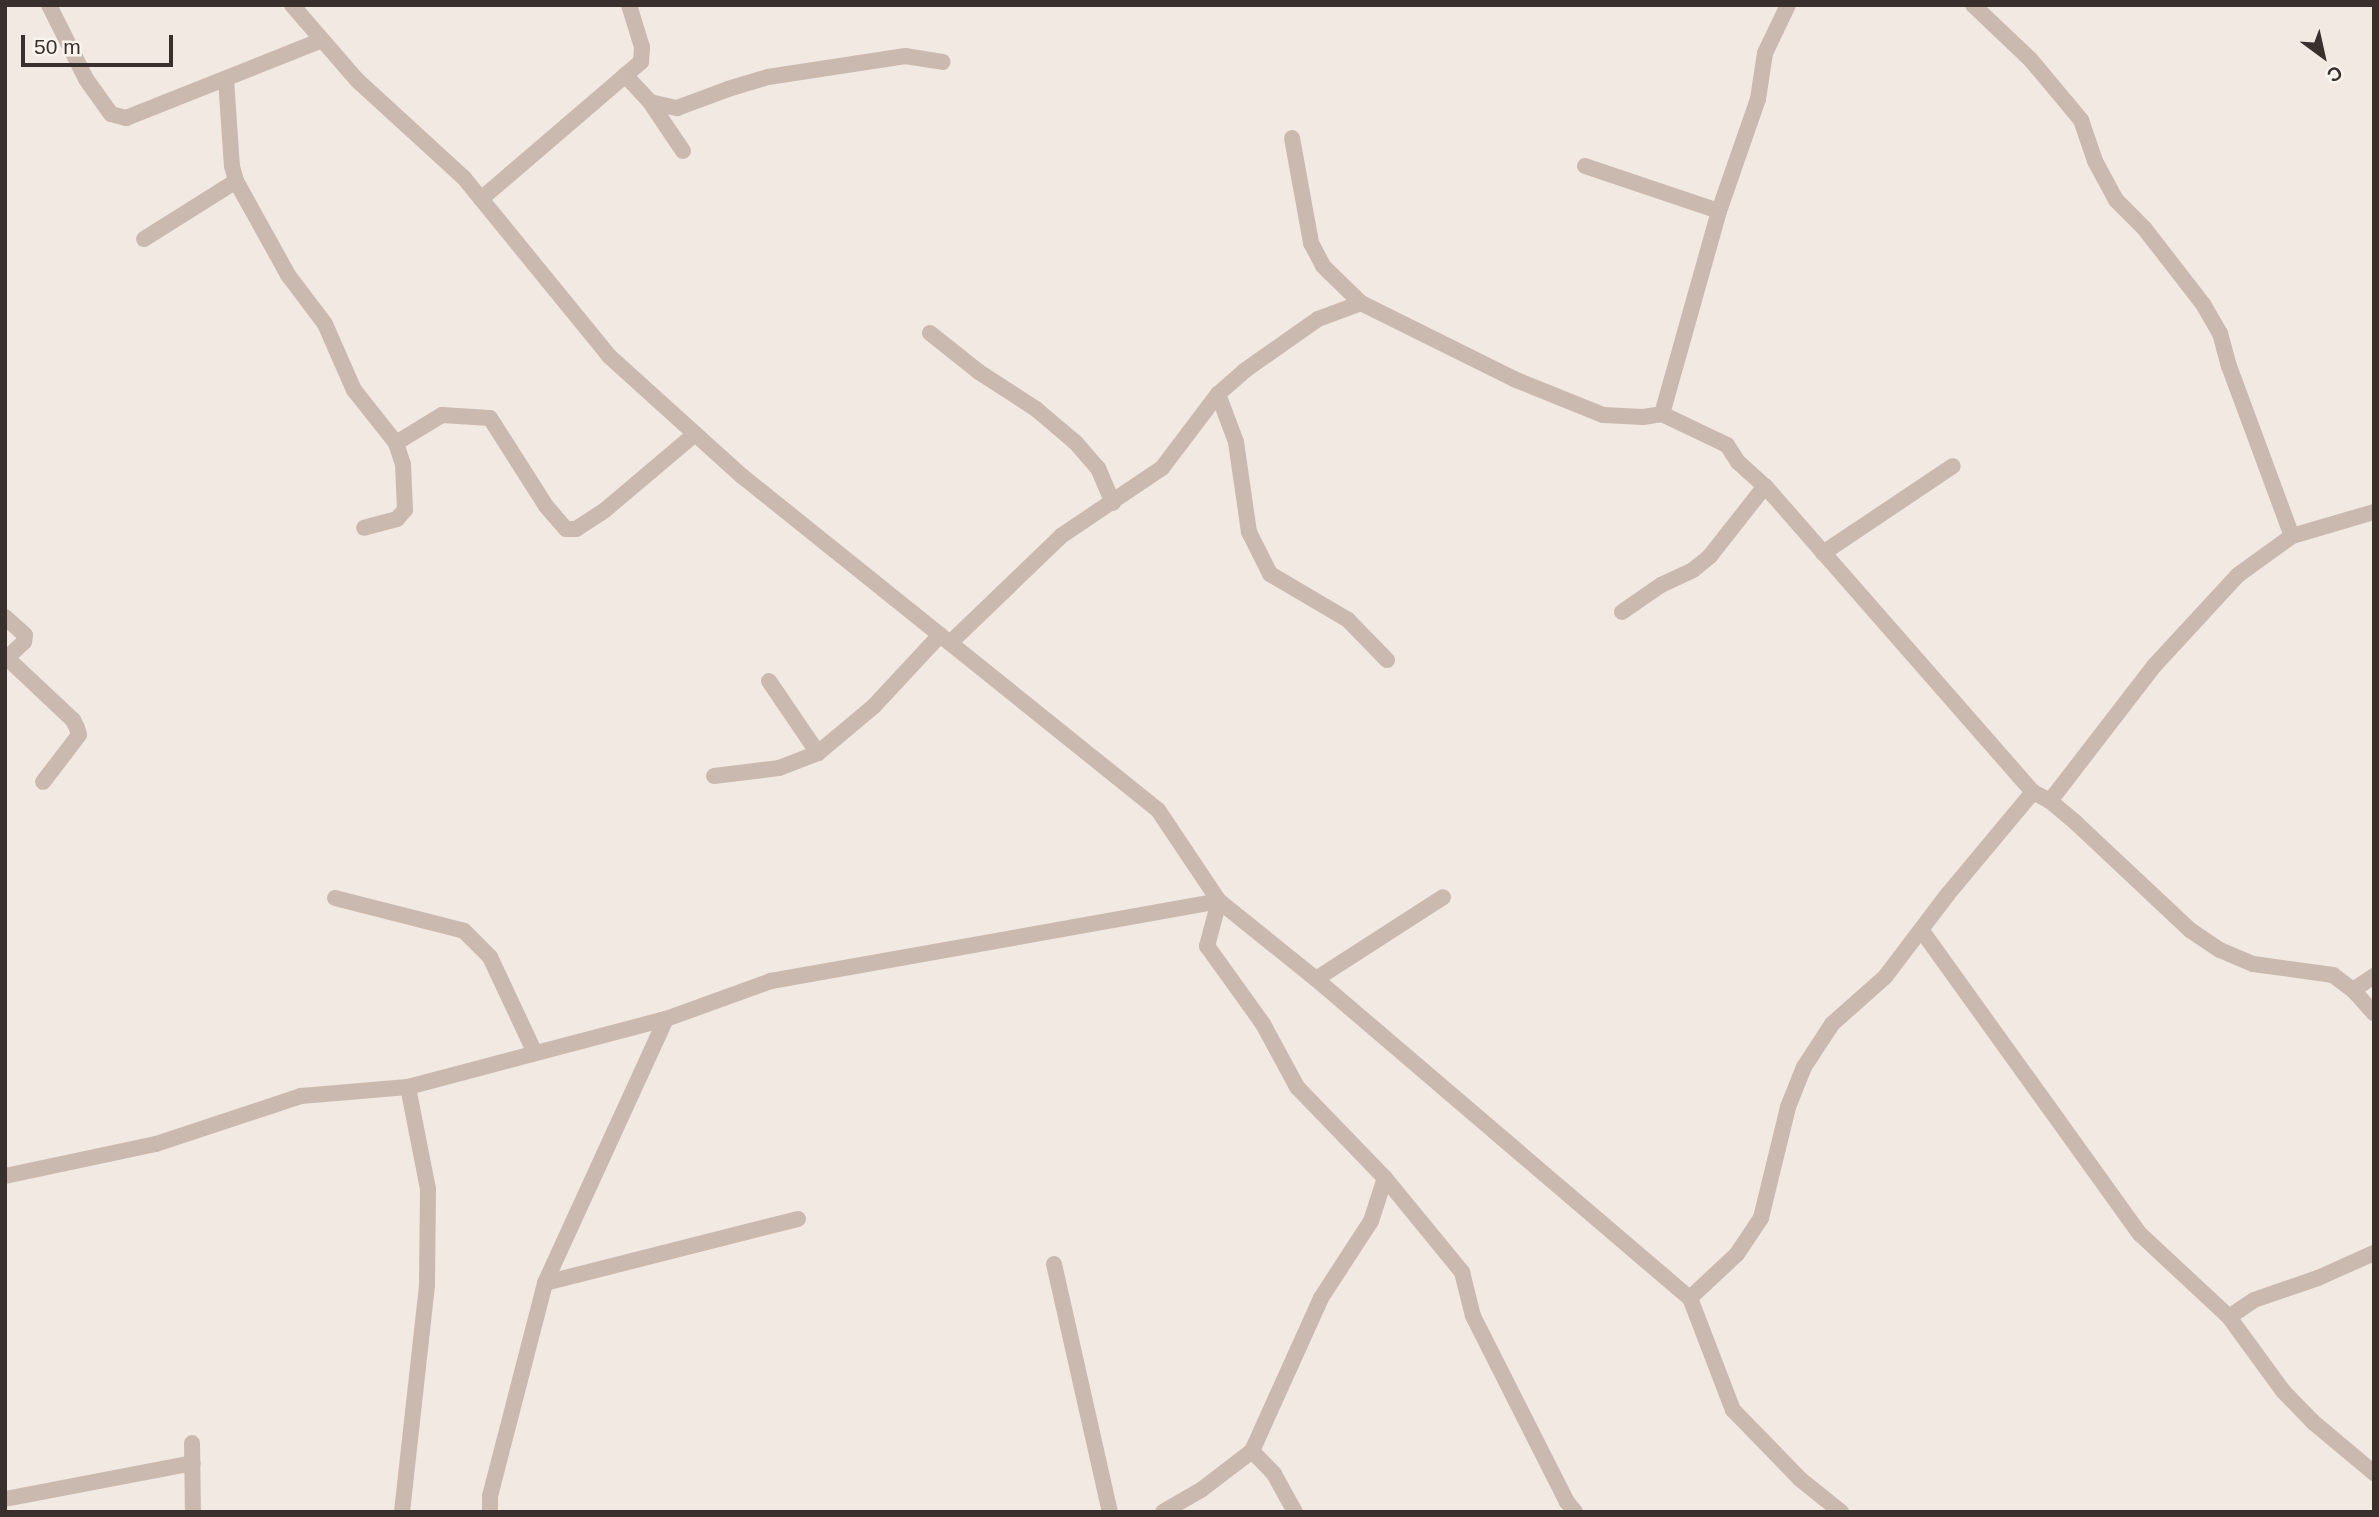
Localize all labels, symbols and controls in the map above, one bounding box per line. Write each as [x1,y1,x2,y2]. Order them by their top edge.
scale bar [24,21,177,65]
north arrow [2288,21,2358,91]
text: 50 m [34,35,81,58]
text: С [2323,61,2346,87]

